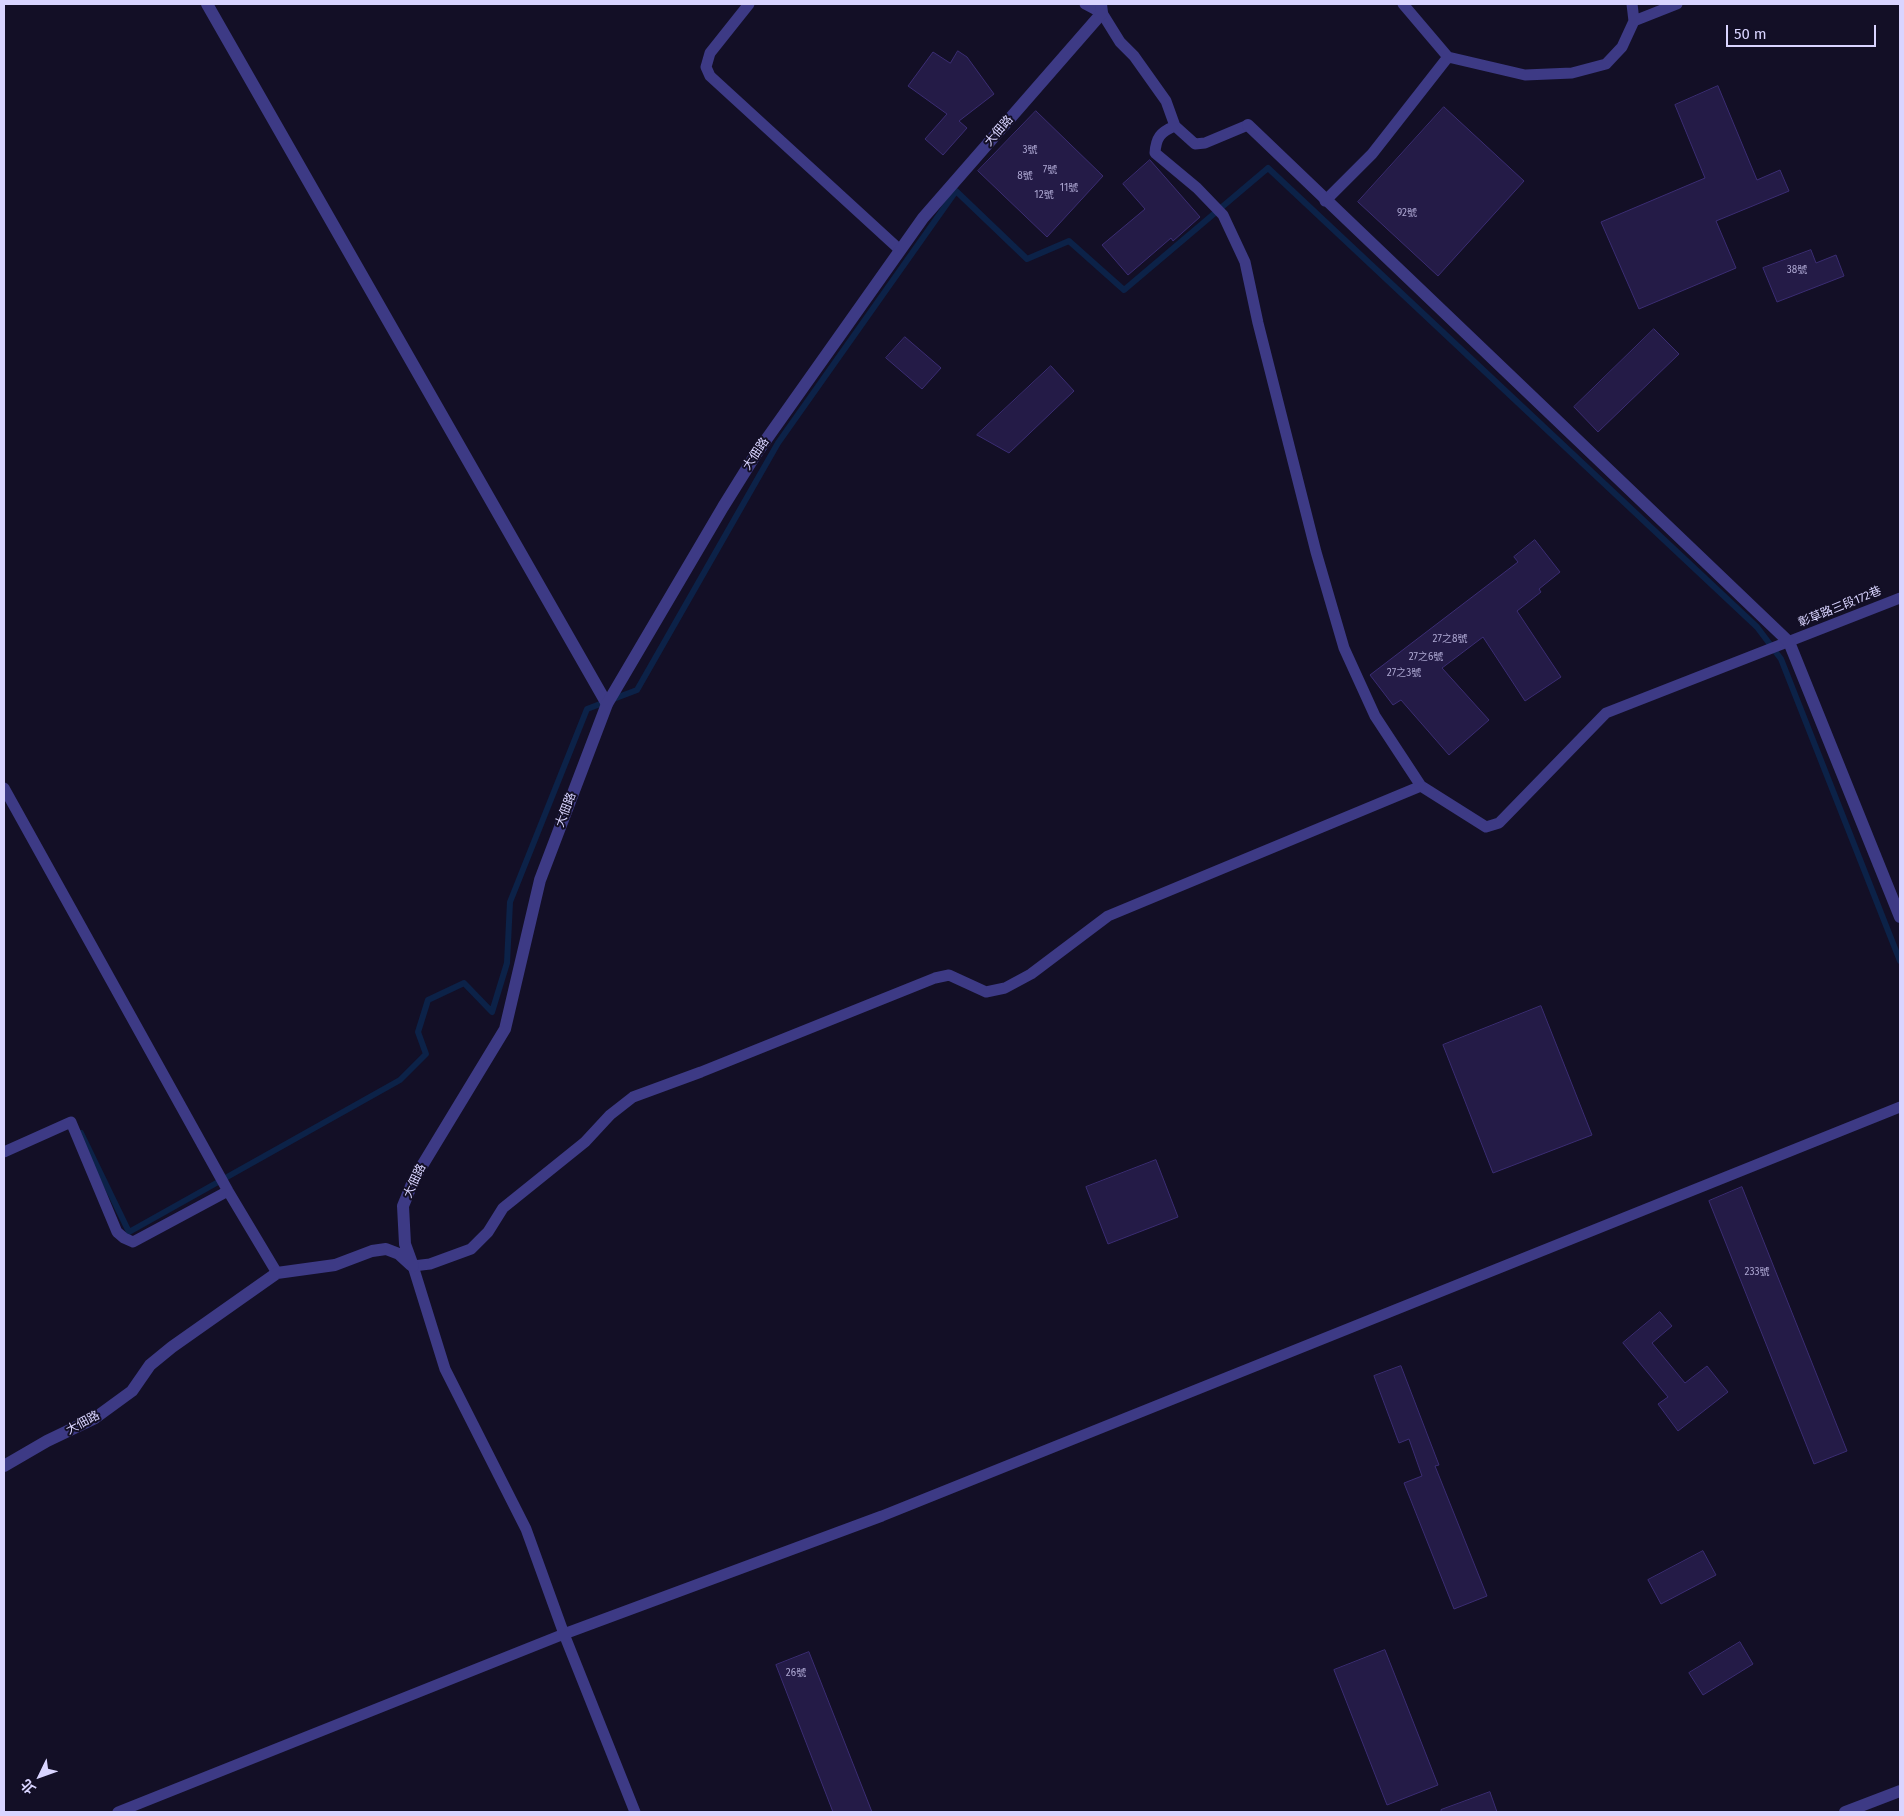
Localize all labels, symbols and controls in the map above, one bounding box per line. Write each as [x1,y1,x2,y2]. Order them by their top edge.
scale bar [1729,15,1879,47]
text: 50 m [1734,25,1767,43]
street label: 大佃路 [982,113,1016,149]
house number: 3號 [1023,144,1037,156]
house number: 7號 [1043,164,1057,176]
house number: 8號 [1017,170,1033,182]
house number: 11號 [1060,182,1078,194]
house number: 12號 [1034,189,1054,201]
house number: 92號 [1397,207,1417,219]
house number: 38號 [1787,264,1807,276]
street label: 大佃路 [740,435,772,473]
street label: 彰草路三段172巷 [1796,584,1884,630]
house number: 27之8號 [1433,633,1467,645]
house number: 27之6號 [1409,651,1443,663]
house number: 27之3號 [1387,667,1421,679]
street label: 大佃路 [553,791,579,829]
street label: 大佃路 [401,1162,429,1200]
house number: 233號 [1745,1266,1769,1278]
street label: 大佃路 [64,1408,102,1438]
house number: 26號 [786,1667,806,1679]
north arrow [15,1751,65,1801]
text: 北 [17,1775,39,1797]

